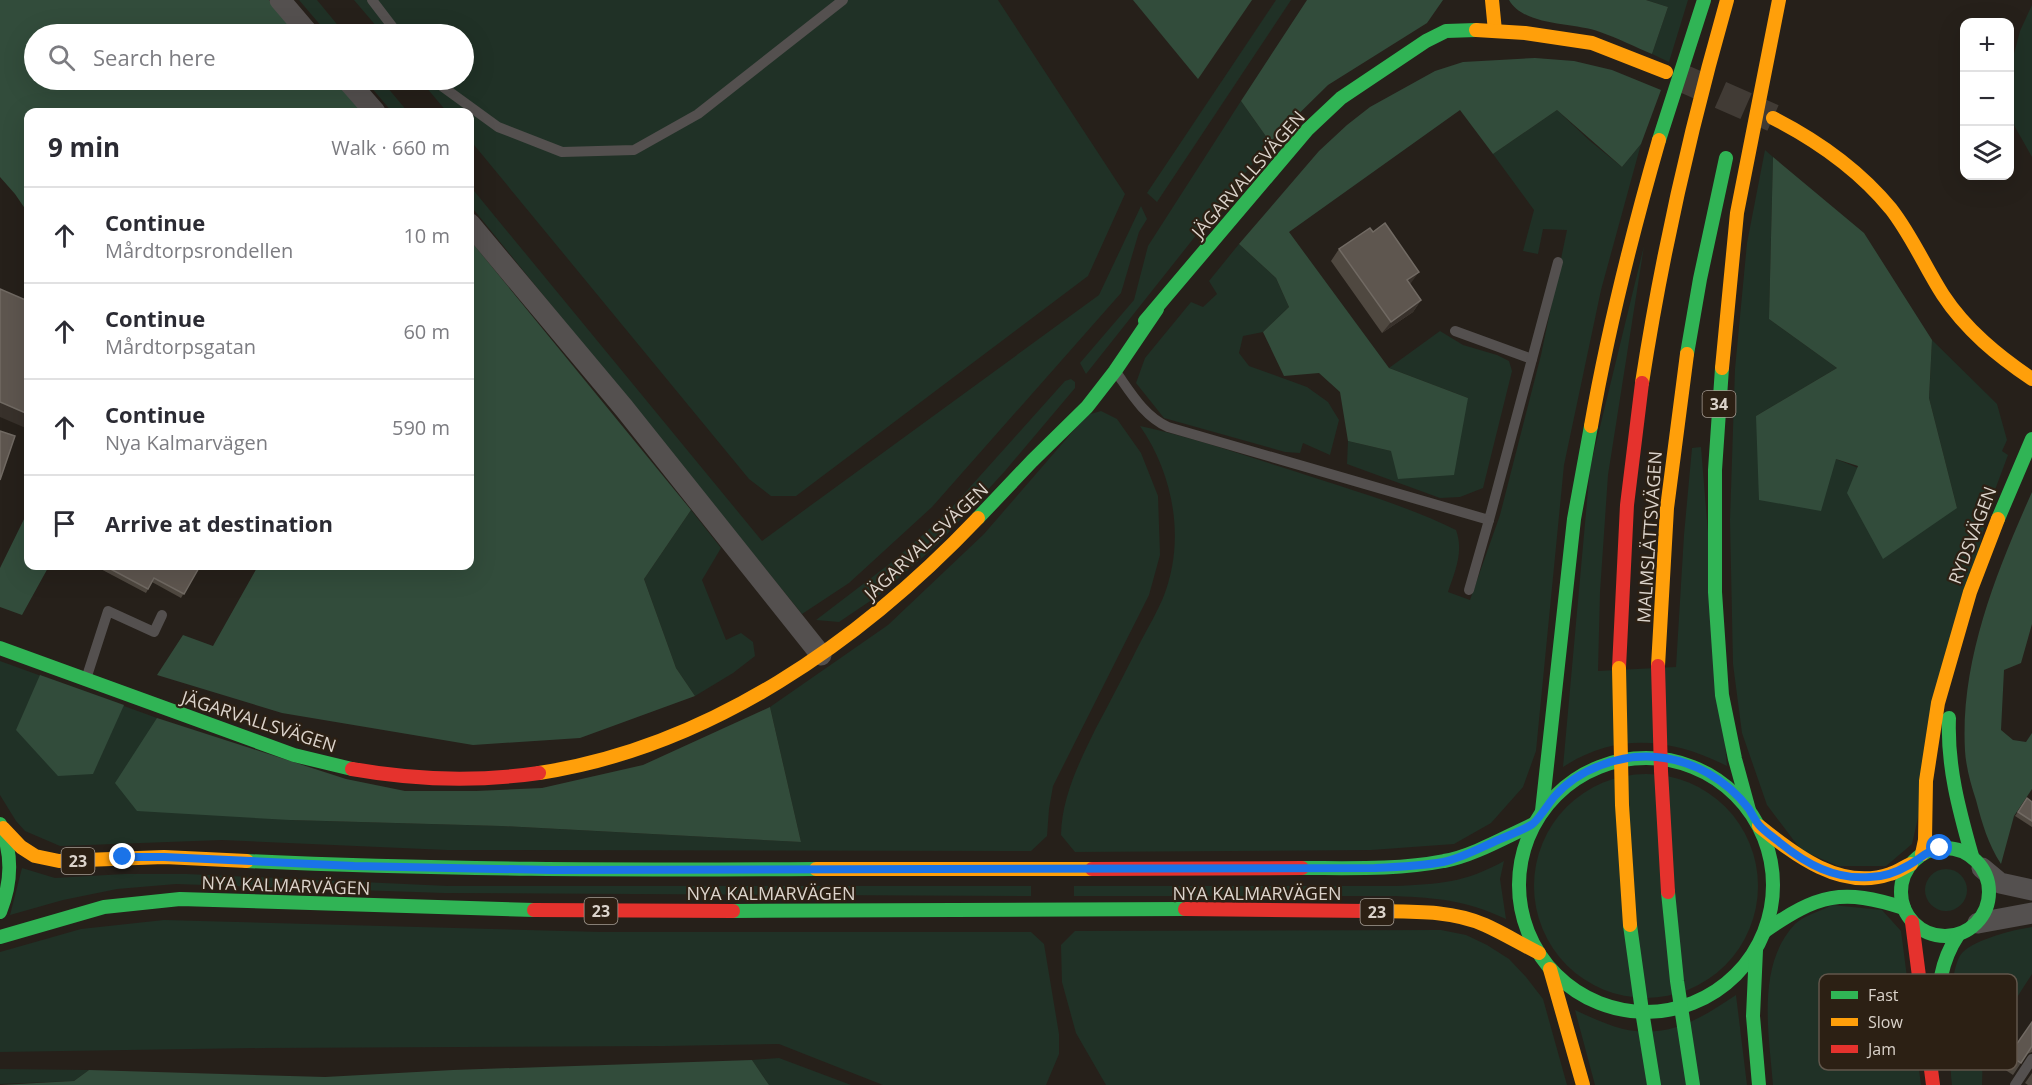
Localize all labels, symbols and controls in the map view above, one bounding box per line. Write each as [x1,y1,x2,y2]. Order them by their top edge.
map controls [1960,18,2014,180]
button: + [1960,18,2014,72]
search box [24,24,474,90]
icon: search [45,41,78,74]
text: Search here [93,42,216,72]
button: − [1960,72,2014,126]
street label: JÄGARVALLSVÄGEN [1185,105,1310,244]
button: layers [1960,126,2014,180]
text: 9 min [48,129,120,165]
text: Walk · 660 m [331,134,450,161]
text: Continue [105,207,205,237]
icon: ahead [48,219,81,252]
text: 10 m [403,222,450,249]
text: Mårdtorpsrondellen [105,237,293,264]
text: Continue [105,303,205,333]
icon: ahead [48,315,81,348]
text: 60 m [403,318,450,345]
text: Mårdtorpsgatan [105,333,256,360]
road number: 34 [1702,391,1736,417]
text: Continue [105,399,205,429]
icon: ahead [48,411,81,444]
text: 590 m [392,414,450,441]
text: Nya Kalmarvägen [105,429,268,456]
street label: MALMSLÄTTSVÄGEN [1631,450,1667,624]
street label: JÄGARVALLSVÄGEN [857,477,993,606]
street label: RYDSVÄGEN [1942,483,2002,587]
icon: arrive [48,507,81,540]
text: Arrive at destination [105,508,333,538]
street label: JÄGARVALLSVÄGEN [177,684,339,757]
route start [1926,834,1952,860]
route end [109,843,135,869]
road number: 23 [62,848,94,874]
street label: NYA KALMARVÄGEN [201,870,371,900]
street label: NYA KALMARVÄGEN [687,881,855,905]
street label: NYA KALMARVÄGEN [1173,881,1341,905]
road number: 23 [584,898,618,924]
road number: 23 [1360,899,1394,925]
legend [1819,974,2017,1070]
text: Fast [1868,984,1899,1006]
text: Slow [1868,1011,1903,1033]
text: Jam [1866,1038,1896,1060]

